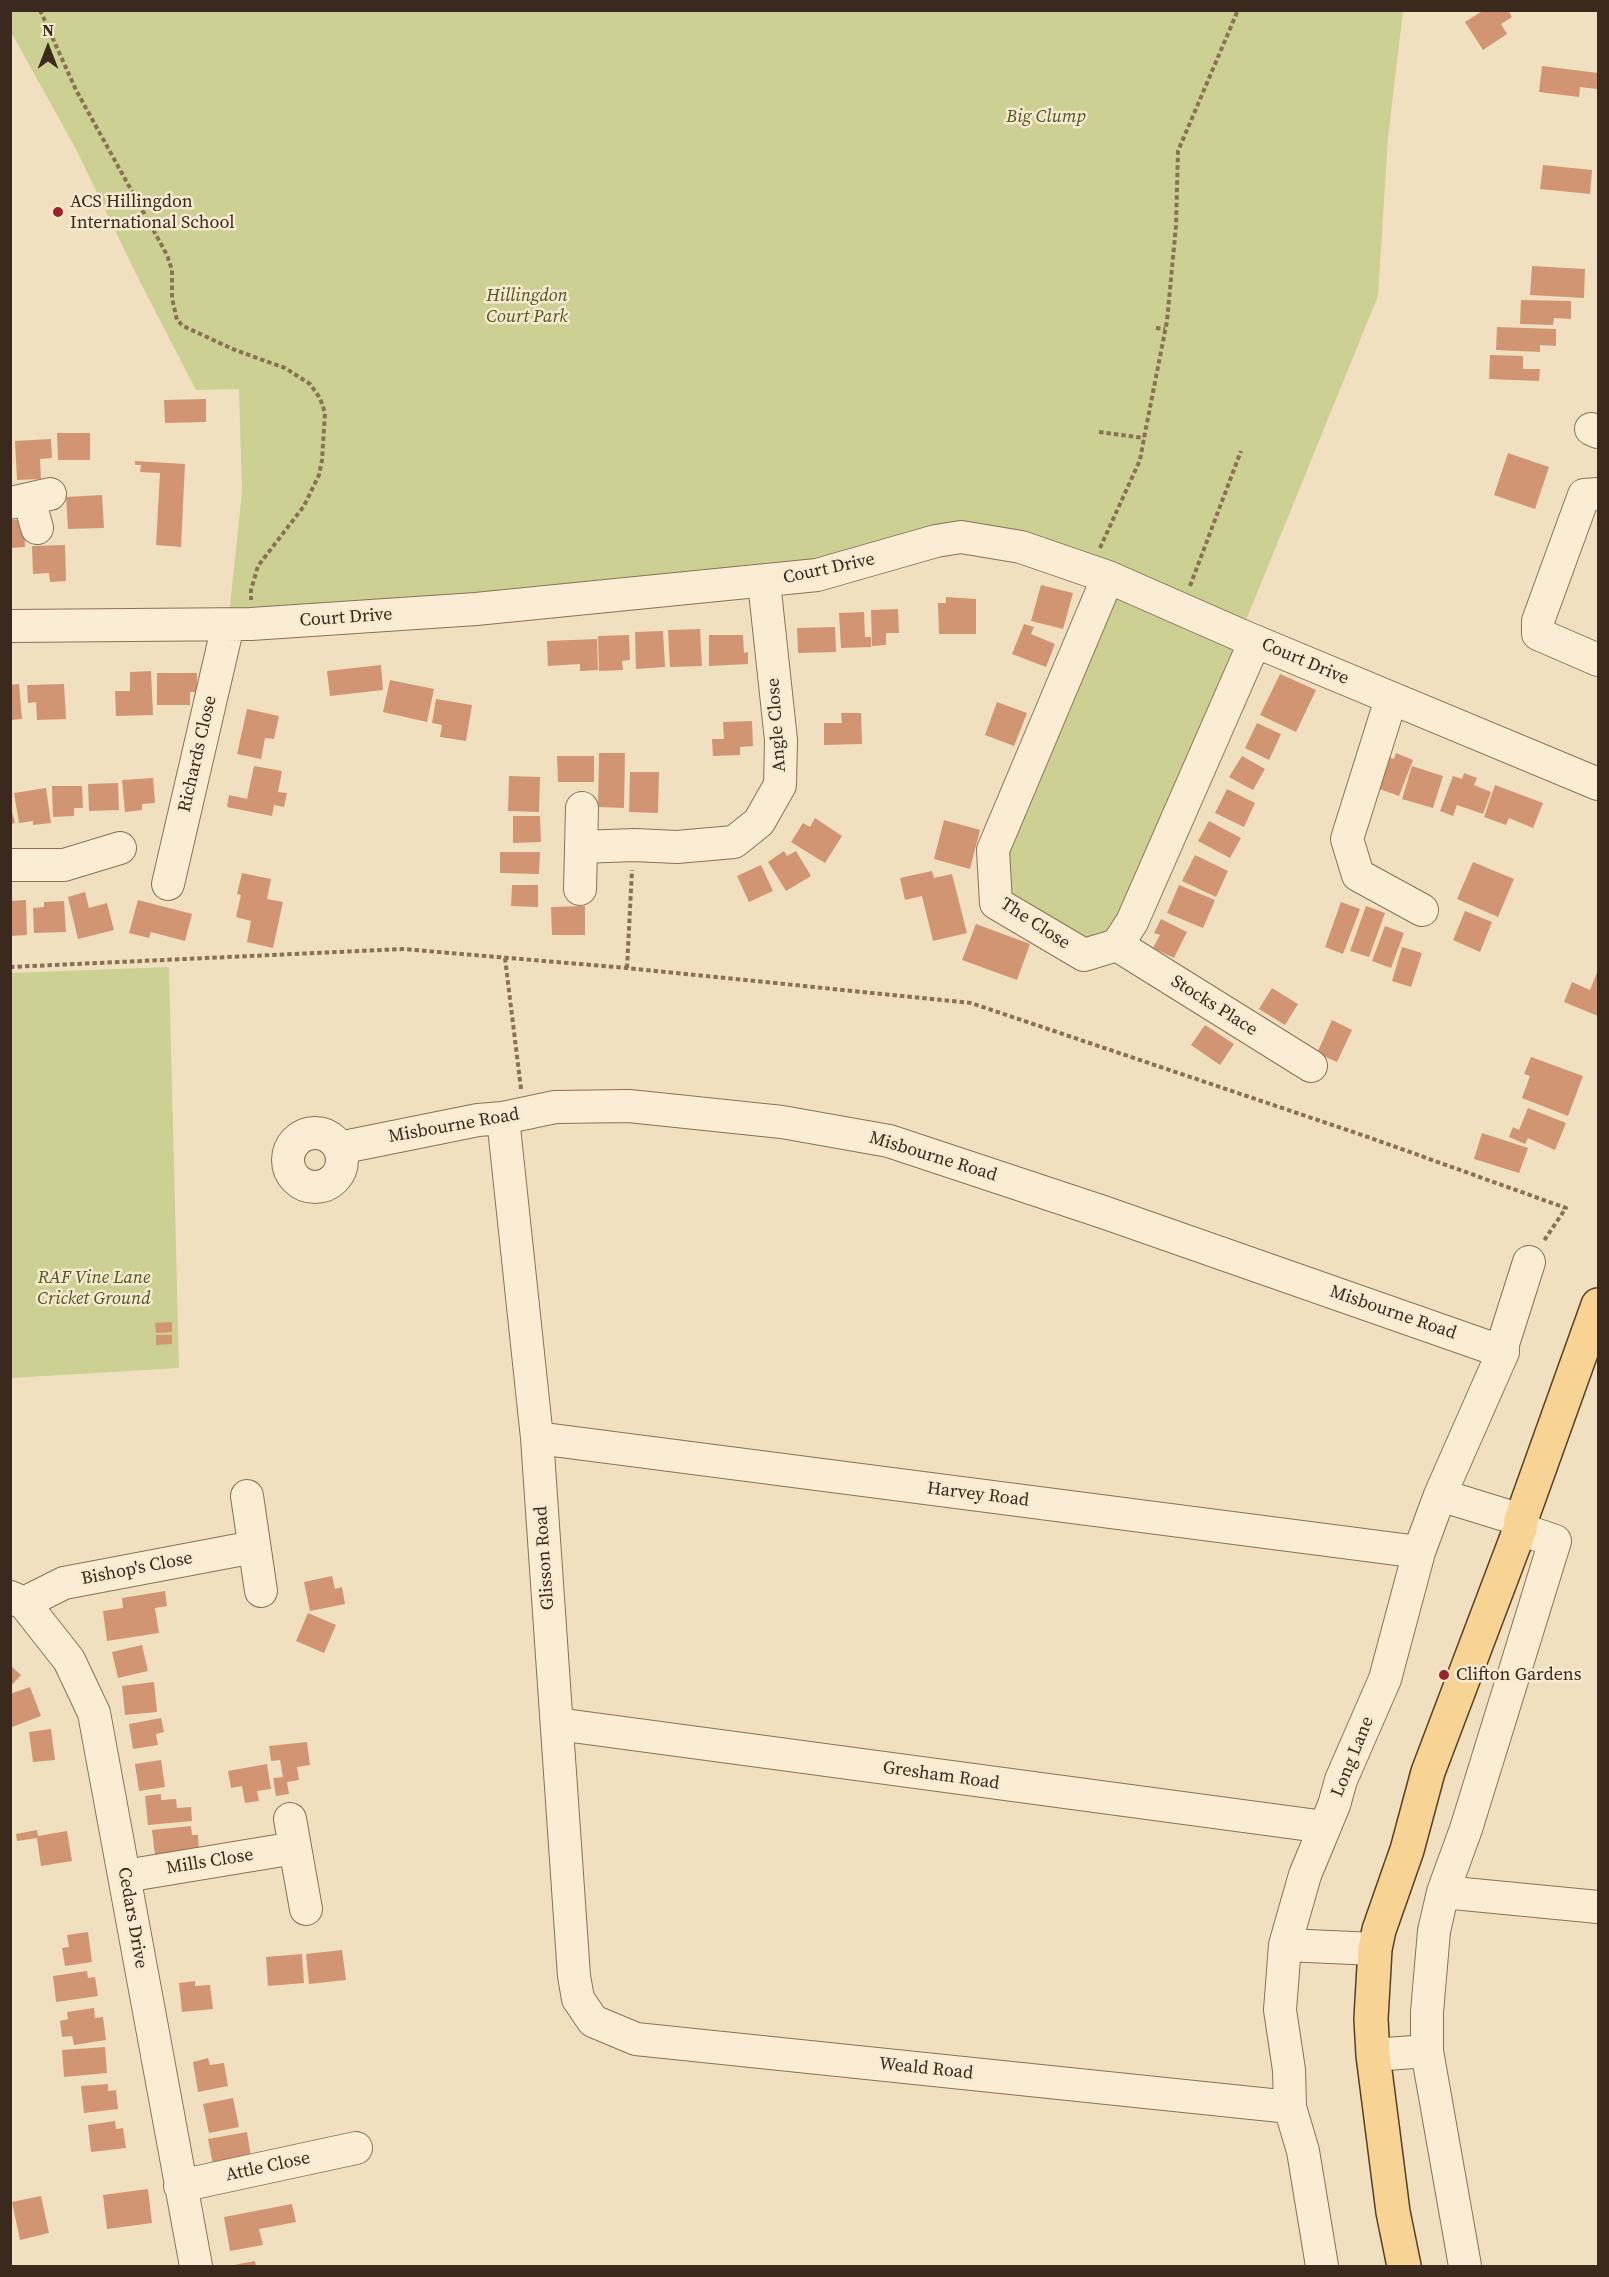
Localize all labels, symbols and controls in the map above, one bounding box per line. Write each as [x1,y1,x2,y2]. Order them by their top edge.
north arrow [18,18,78,78]
text: N [42,19,54,41]
park label: Big Clump [1006,106,1086,128]
place label: ACS Hillingdon International School [70,191,235,234]
marker: ACS Hillingdon International School [51,205,65,219]
park label: Hillingdon Court Park [486,285,568,328]
street label: Court Drive [781,549,877,589]
street label: Court Drive [299,604,393,632]
street label: Court Drive [1258,634,1352,690]
street label: Angle Close [763,677,791,773]
street label: Richards Close [174,694,222,814]
street label: The Close [996,894,1074,954]
street label: Stocks Place [1167,971,1261,1041]
street label: Misbourne Road [387,1104,521,1148]
street label: Misbourne Road [866,1127,1000,1187]
park label: RAF Vine Lane Cricket Ground [37,1267,151,1310]
street label: Misbourne Road [1327,1281,1459,1345]
street label: Harvey Road [926,1478,1030,1512]
street label: Glisson Road [531,1505,559,1611]
street label: Bishop's Close [80,1548,194,1590]
place label: Clifton Gardens [1456,1664,1582,1686]
marker: Clifton Gardens [1437,1668,1451,1682]
street label: Long Lane [1327,1714,1379,1800]
street label: Gresham Road [881,1757,1001,1795]
street label: Mills Close [165,1844,255,1880]
street label: Cedars Drive [112,1866,152,1970]
street label: Weald Road [878,2053,974,2085]
street label: Attle Close [224,2148,312,2186]

